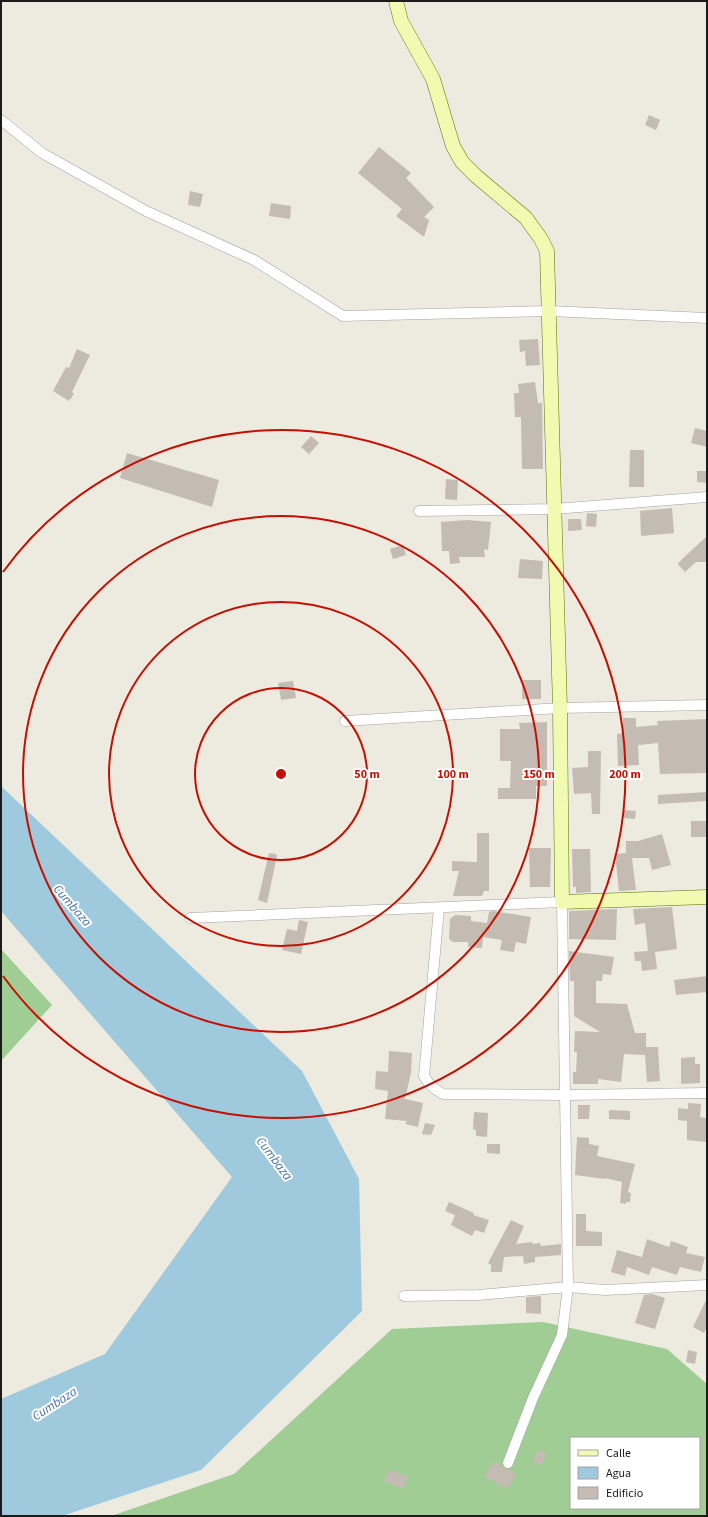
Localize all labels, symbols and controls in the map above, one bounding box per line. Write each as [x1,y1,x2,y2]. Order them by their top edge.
text: 50 m [354,766,380,783]
text: 100 m [437,766,469,783]
text: 150 m [523,766,555,783]
text: 200 m [609,766,641,783]
centre of rings [274,767,288,781]
water label: Cumbaza [49,881,96,931]
water label: Cumbaza [252,1133,297,1184]
water label: Cumbaza [29,1383,81,1425]
legend [570,1437,700,1509]
text: Calle [606,1445,631,1462]
text: Agua [606,1465,631,1482]
text: Edificio [606,1485,643,1502]

